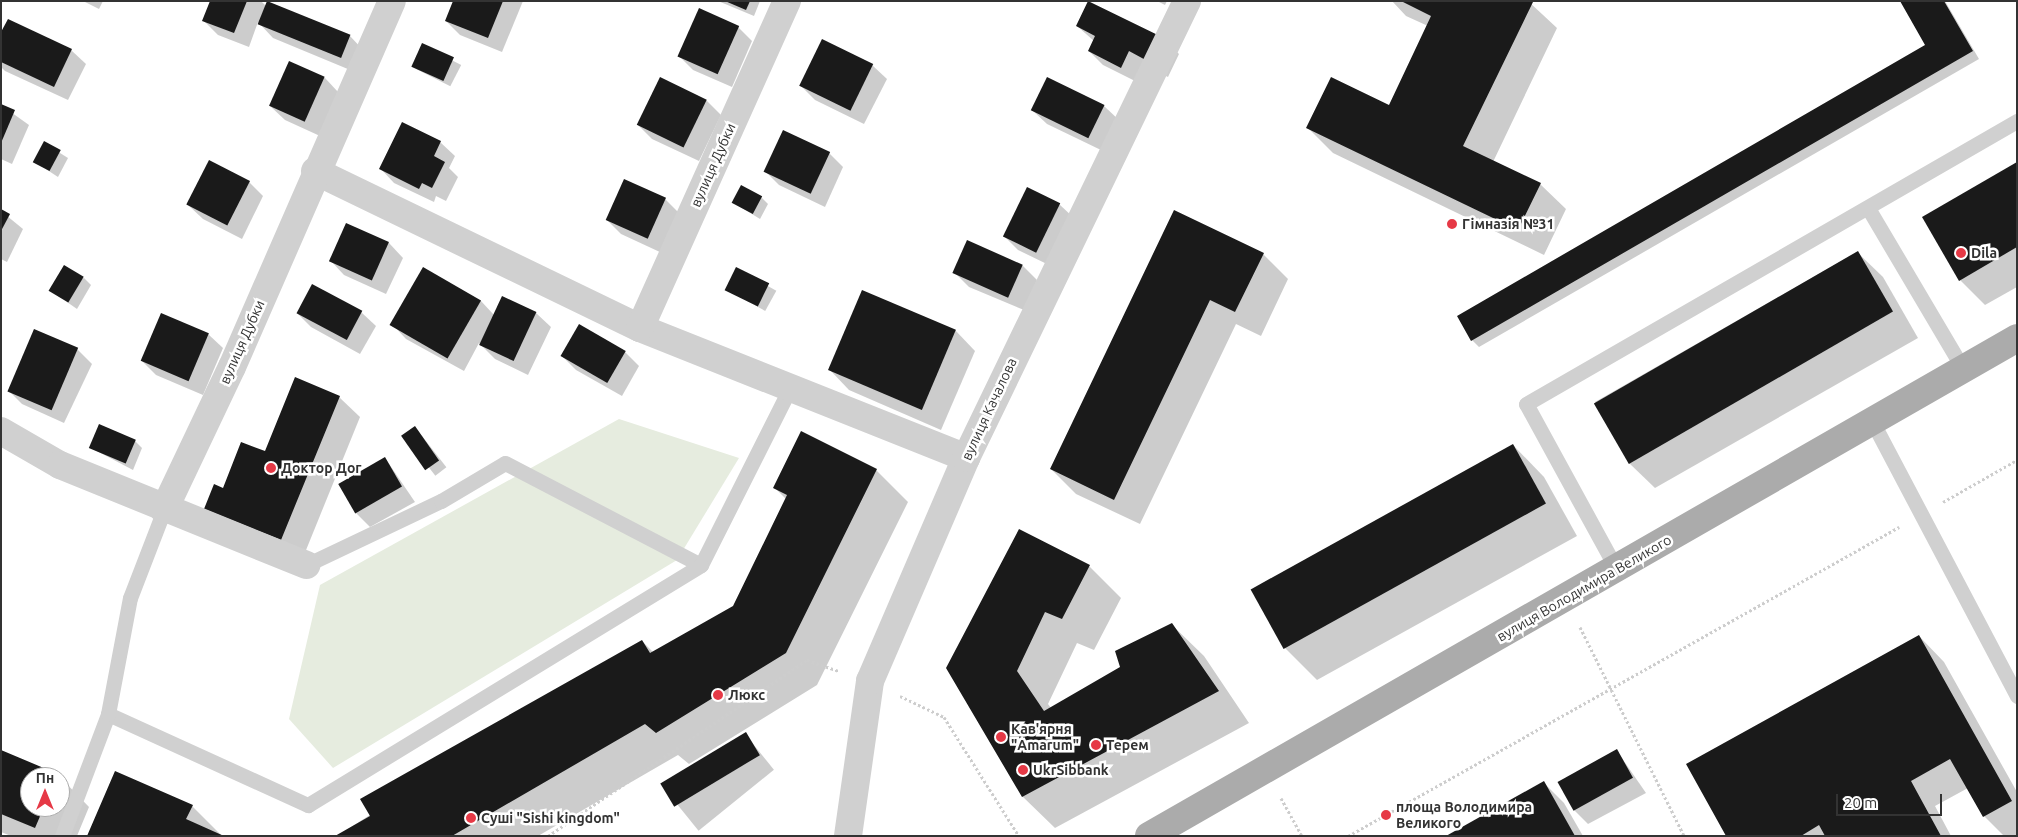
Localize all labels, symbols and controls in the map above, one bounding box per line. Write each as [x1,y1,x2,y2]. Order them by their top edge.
street label: вулиця Дубки [687,120,739,210]
place label: Гімназія №31 [1462,216,1554,232]
marker: Гімназія №31 [1446,218,1458,230]
place label: Dila [1971,245,1997,261]
marker: Dila [1955,247,1967,259]
street label: вулиця Дубки [216,297,268,387]
street label: вулиця Качалова [958,355,1020,463]
place label: Доктор Дог [281,460,362,476]
marker: Доктор Дог [265,462,277,474]
street label: вулиця Володимира Великого [1494,531,1674,645]
place label: Люкс [728,687,765,703]
marker: Люкс [712,689,724,701]
place label: Кав'ярня "Amarum" [1011,721,1078,754]
marker: Кав'ярня "Amarum" [995,731,1007,743]
place label: Терем [1106,737,1149,753]
marker: Терем [1090,739,1102,751]
place label: UkrSibbank [1033,762,1109,778]
marker: UkrSibbank [1017,764,1029,776]
north arrow [20,767,70,817]
text: Пн [36,770,54,786]
scale bar [1838,784,1944,816]
text: 20 m [1844,794,1877,811]
place label: площа Володимира Великого [1396,799,1532,832]
marker: площа Володимира Великого [1380,809,1392,821]
place label: Суші "Sishi kingdom" [481,810,620,826]
marker: Суші "Sishi kingdom" [465,812,477,824]

